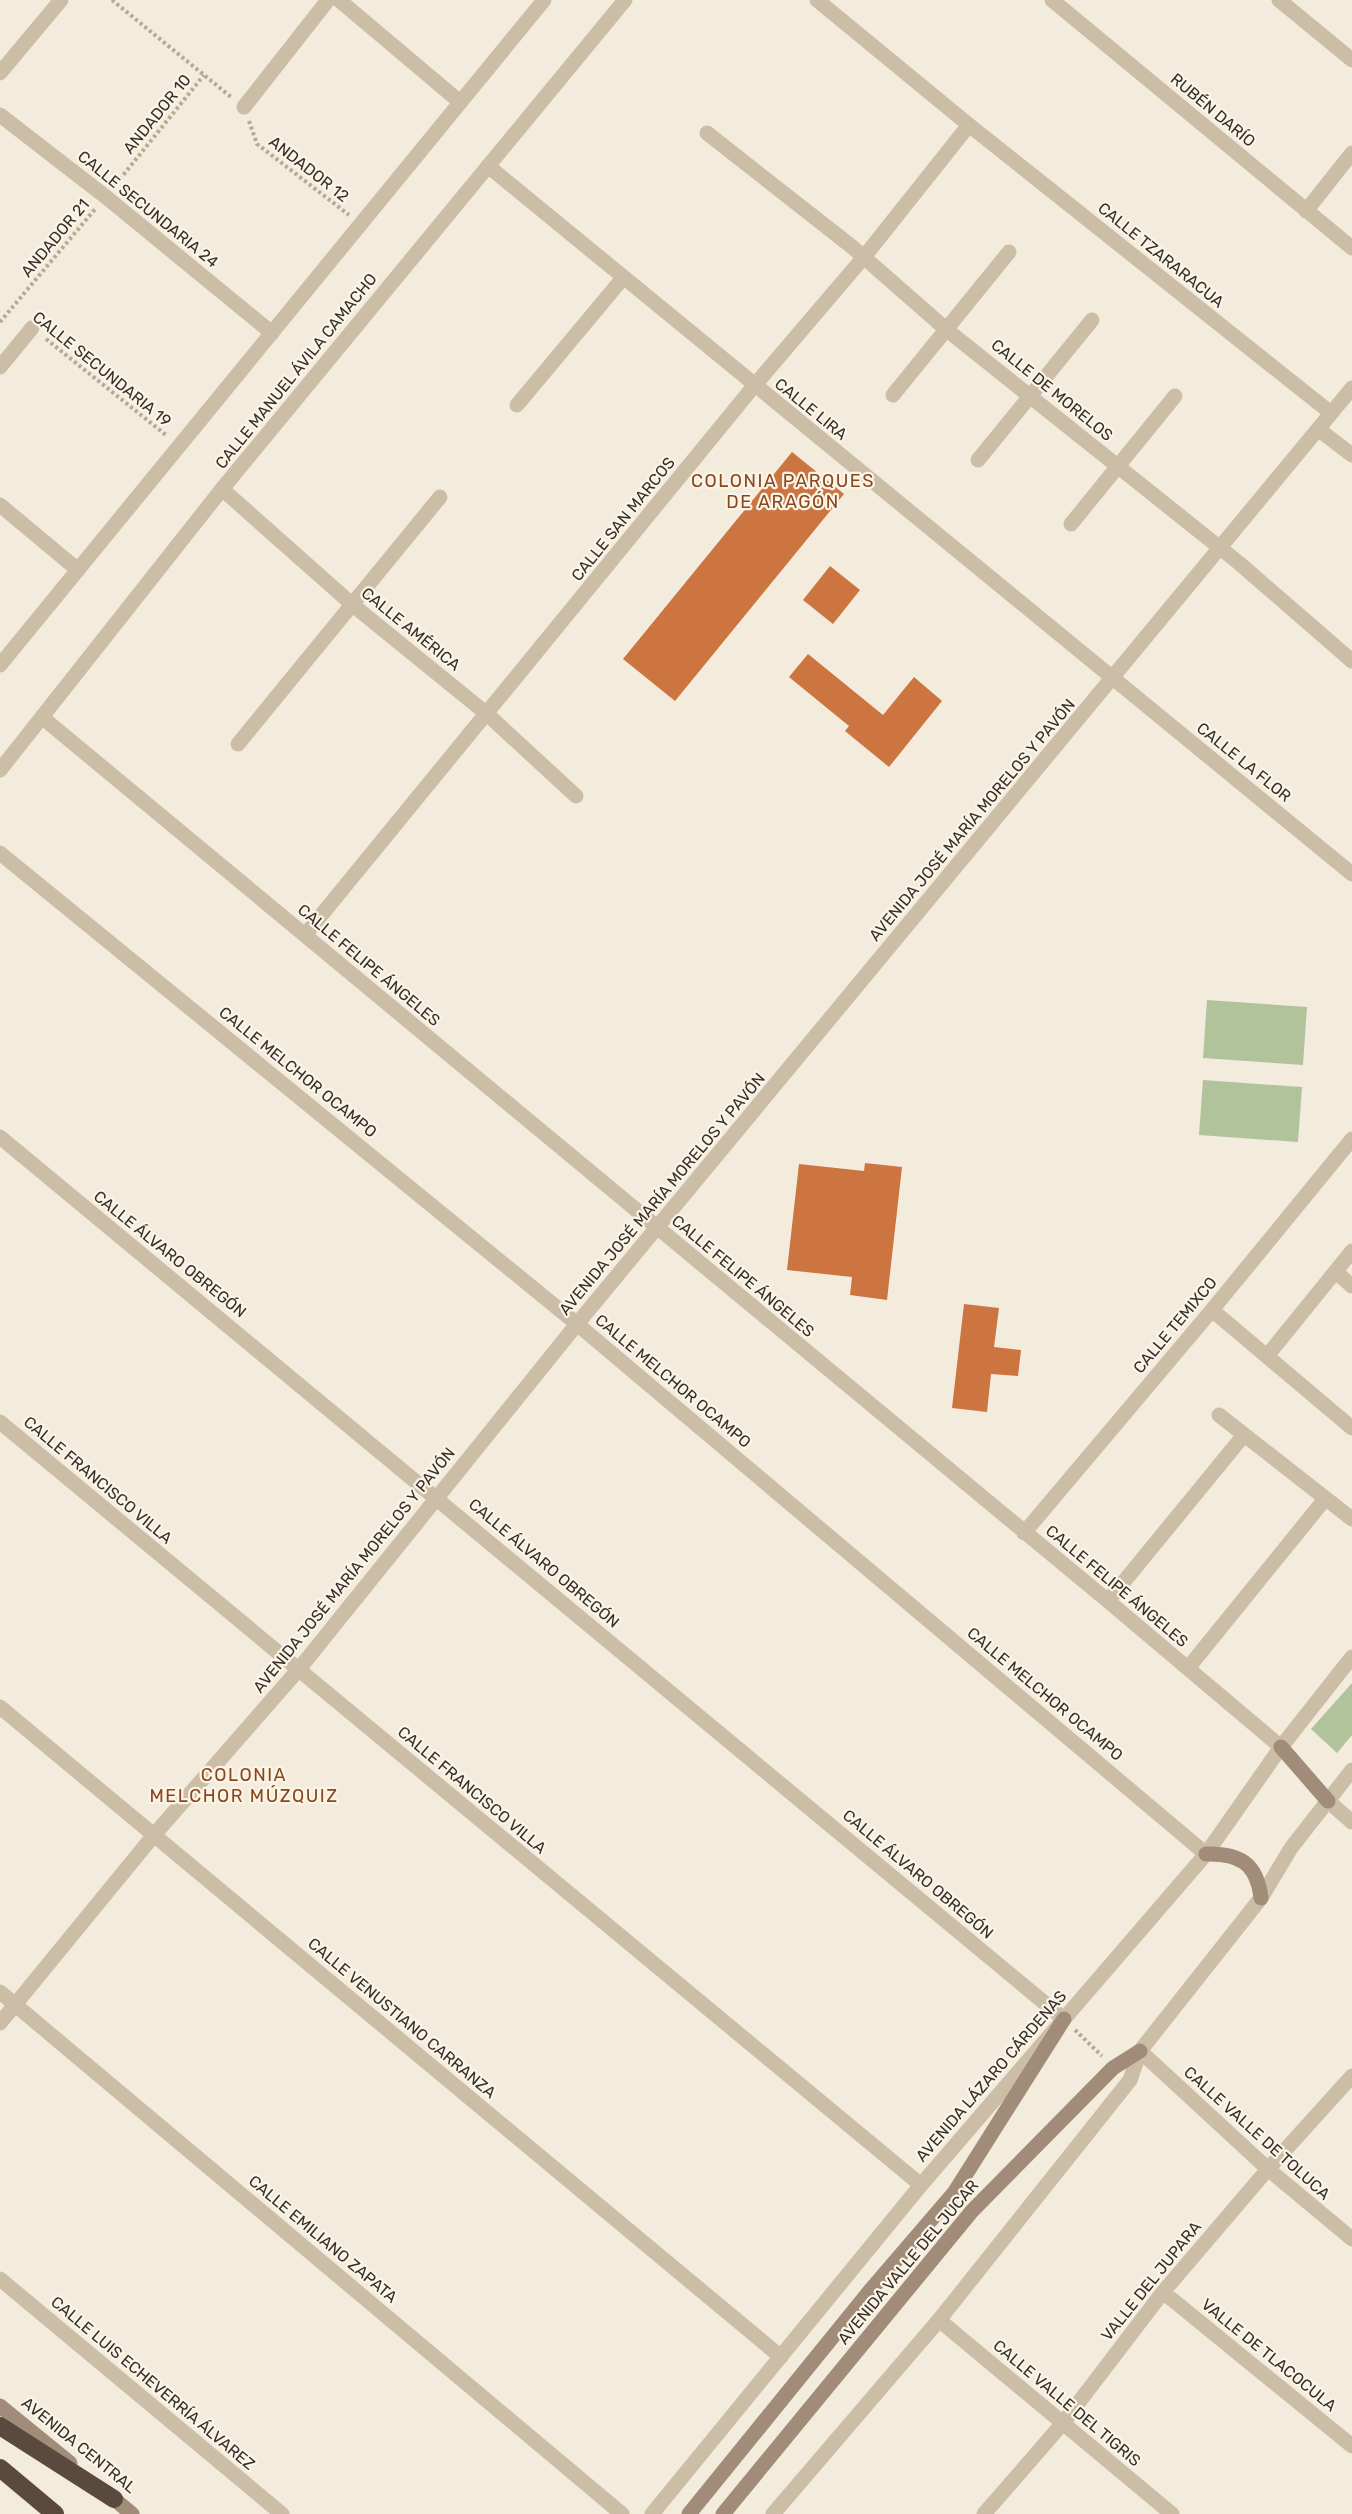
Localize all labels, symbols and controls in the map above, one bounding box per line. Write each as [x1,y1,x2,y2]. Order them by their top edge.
street label: RUBÉN DARÍO [1167,69,1259,151]
street label: ANDADOR 10 [119,70,195,158]
street label: ANDADOR 12 [265,132,353,206]
street label: CALLE SECUNDARIA 24 [74,146,222,272]
street label: ANDADOR 21 [17,195,93,281]
street label: CALLE TZARARACUA [1094,198,1228,312]
street label: CALLE MANUEL ÁVILA CAMACHO [211,269,381,473]
street label: CALLE SECUNDARIA 19 [29,307,175,431]
street label: CALLE DE MORELOS [987,335,1117,445]
street label: CALLE LIRA [771,374,851,444]
street label: CALLE SAN MARCOS [567,453,679,585]
district label: COLONIA PARQUES DE ARAGÓN [691,470,875,513]
street label: CALLE AMÉRICA [358,583,464,675]
street label: AVENIDA JOSÉ MARÍA MORELOS Y PAVÓN [864,695,1079,945]
street label: CALLE LA FLOR [1193,718,1295,806]
street label: CALLE FELIPE ÁNGELES [294,900,444,1030]
street label: CALLE MELCHOR OCAMPO [215,1003,381,1141]
street label: AVENIDA JOSÉ MARÍA MORELOS Y PAVÓN [554,1069,769,1319]
street label: CALLE ÁLVARO OBREGÓN [90,1186,251,1321]
street label: CALLE FELIPE ÁNGELES [668,1211,818,1341]
street label: CALLE TEMIXCO [1129,1273,1221,1377]
street label: CALLE MELCHOR OCAMPO [591,1310,755,1452]
street label: CALLE FRANCISCO VILLA [20,1412,176,1548]
street label: AVENIDA JOSÉ MARÍA MORELOS Y PAVÓN [248,1443,459,1696]
street label: CALLE ÁLVARO OBREGÓN [465,1494,624,1632]
street label: CALLE FELIPE ÁNGELES [1042,1521,1192,1651]
street label: CALLE MELCHOR OCAMPO [963,1623,1127,1765]
street label: CALLE FRANCISCO VILLA [394,1722,550,1858]
district label: COLONIA MELCHOR MÚZQUIZ [150,1764,338,1807]
street label: CALLE ÁLVARO OBREGÓN [839,1805,998,1943]
street label: CALLE VENUSTIANO CARRANZA [304,1934,500,2102]
street label: AVENIDA LÁZARO CÁRDENAS [912,1987,1070,2165]
street label: CALLE VALLE DE TOLUCA [1180,2062,1334,2204]
street label: CALLE EMILIANO ZAPATA [245,2171,401,2307]
street label: AVENIDA VALLE DEL JUCAR [834,2176,982,2348]
street label: VALLE DEL JUPARA [1097,2217,1205,2345]
street label: CALLE LUIS ECHEVERRÍA ÁLVAREZ [47,2292,259,2474]
street label: VALLE DE TLACOCULA [1198,2295,1341,2415]
street label: CALLE VALLE DEL TIGRIS [989,2336,1145,2470]
street label: AVENIDA CENTRAL [18,2393,140,2497]

